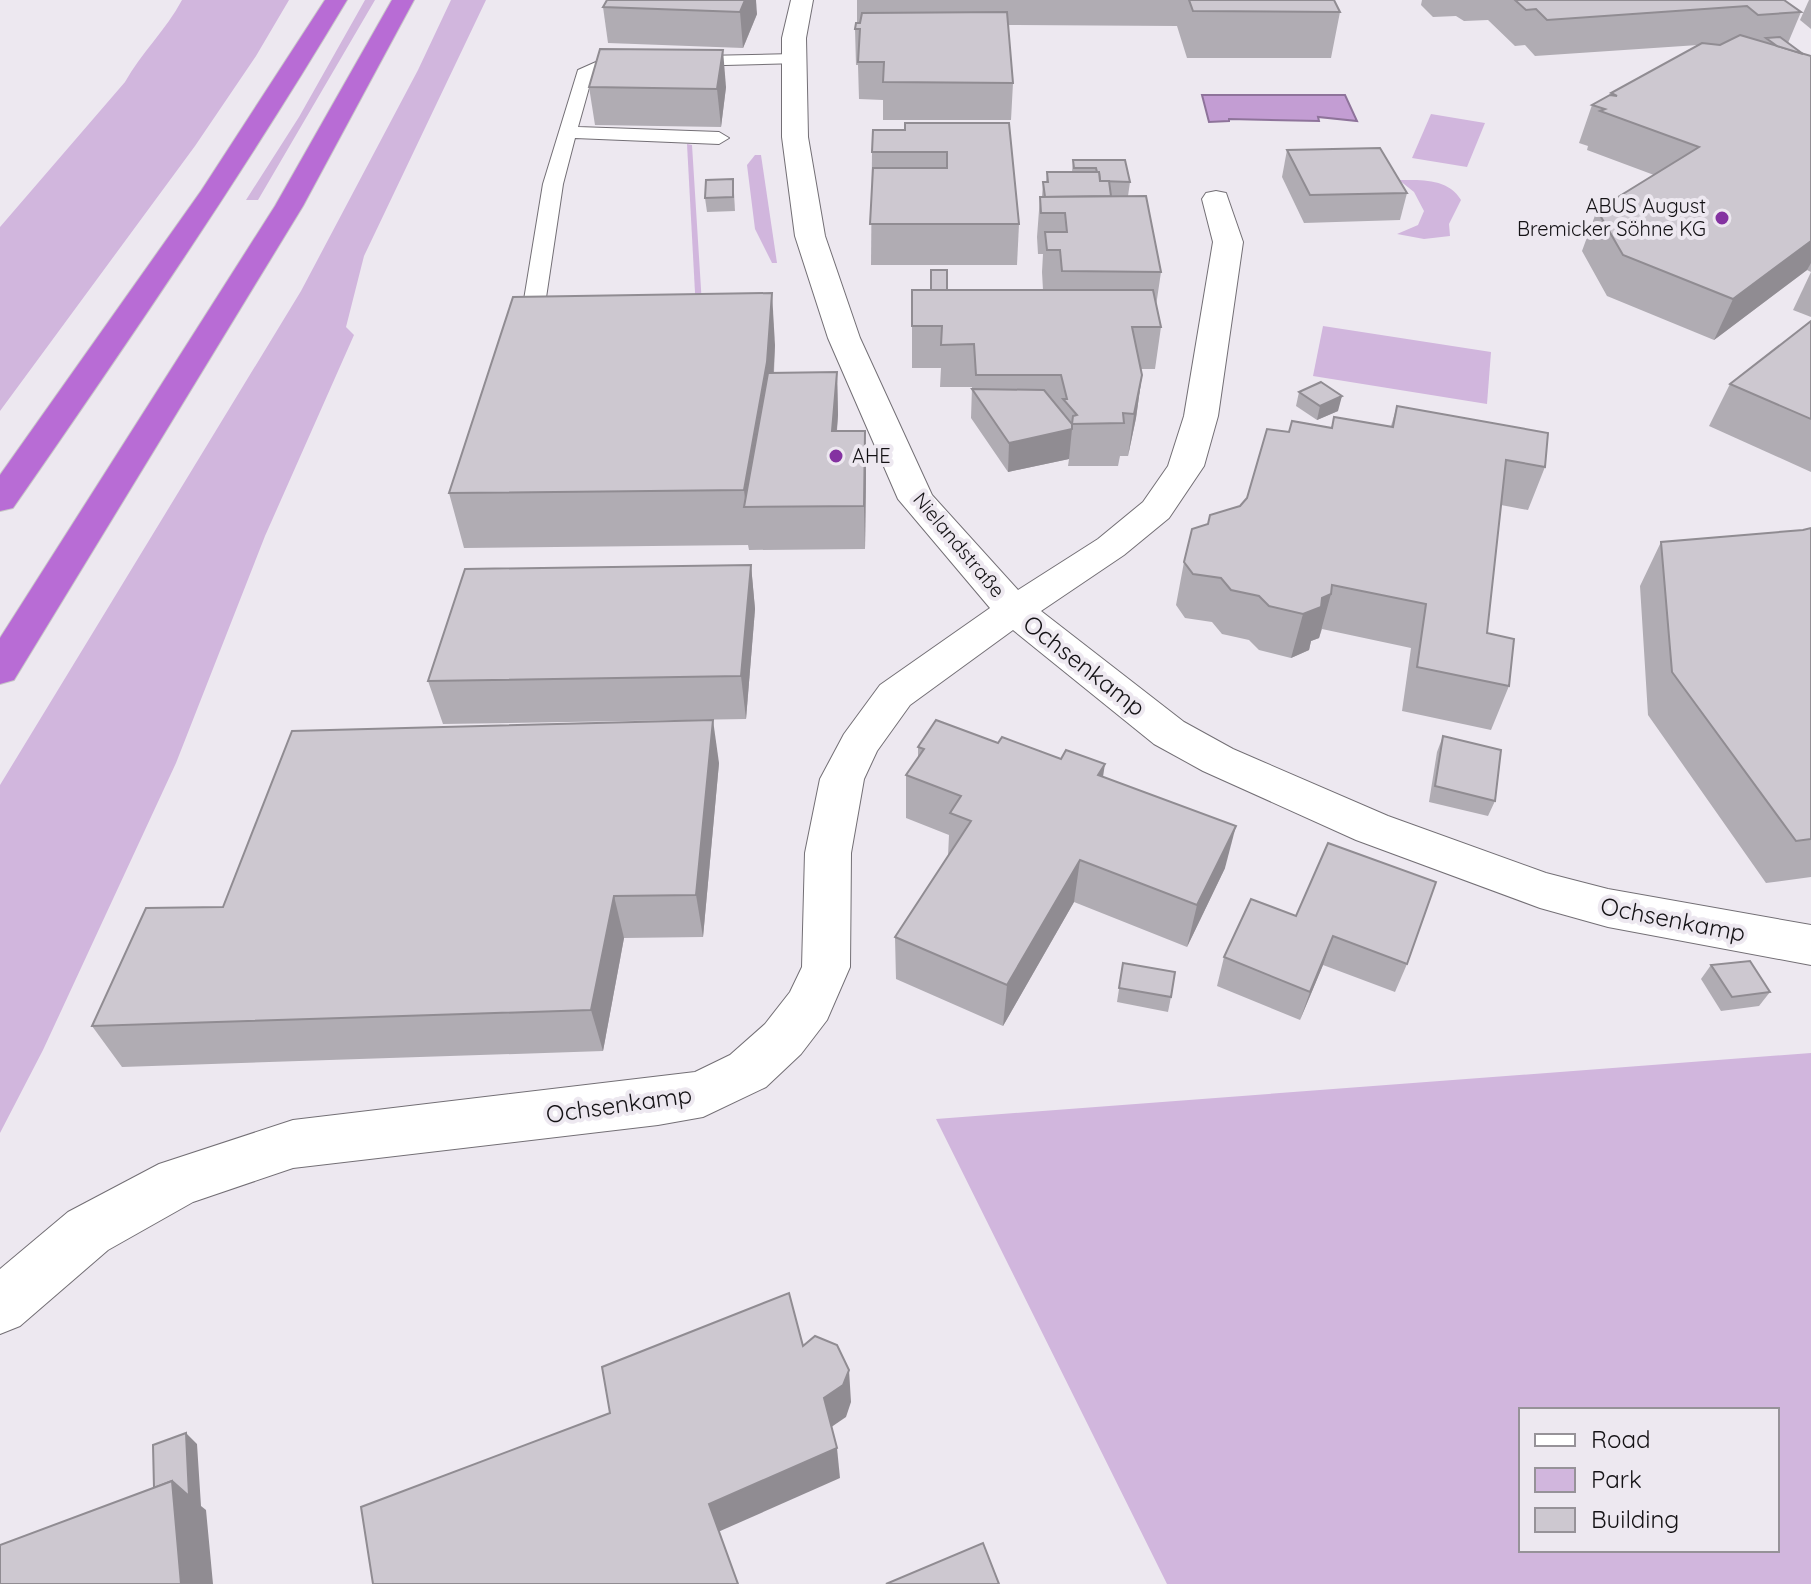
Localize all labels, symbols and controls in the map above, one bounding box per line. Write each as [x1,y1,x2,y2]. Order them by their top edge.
place label: ABUS August Bremicker Söhne KG [1517,193,1706,241]
marker: ABUS August Bremicker Söhne KG [1713,209,1731,227]
place label: AHE [852,443,891,468]
marker: AHE [827,447,845,465]
street label: Nielandstraße [908,487,1011,602]
street label: Ochsenkamp [1017,608,1152,722]
street label: Ochsenkamp [1598,890,1748,948]
street label: Ochsenkamp [544,1079,694,1129]
legend [1519,1408,1779,1552]
text: Road [1591,1424,1651,1454]
text: Park [1591,1464,1642,1494]
text: Building [1591,1504,1679,1534]

